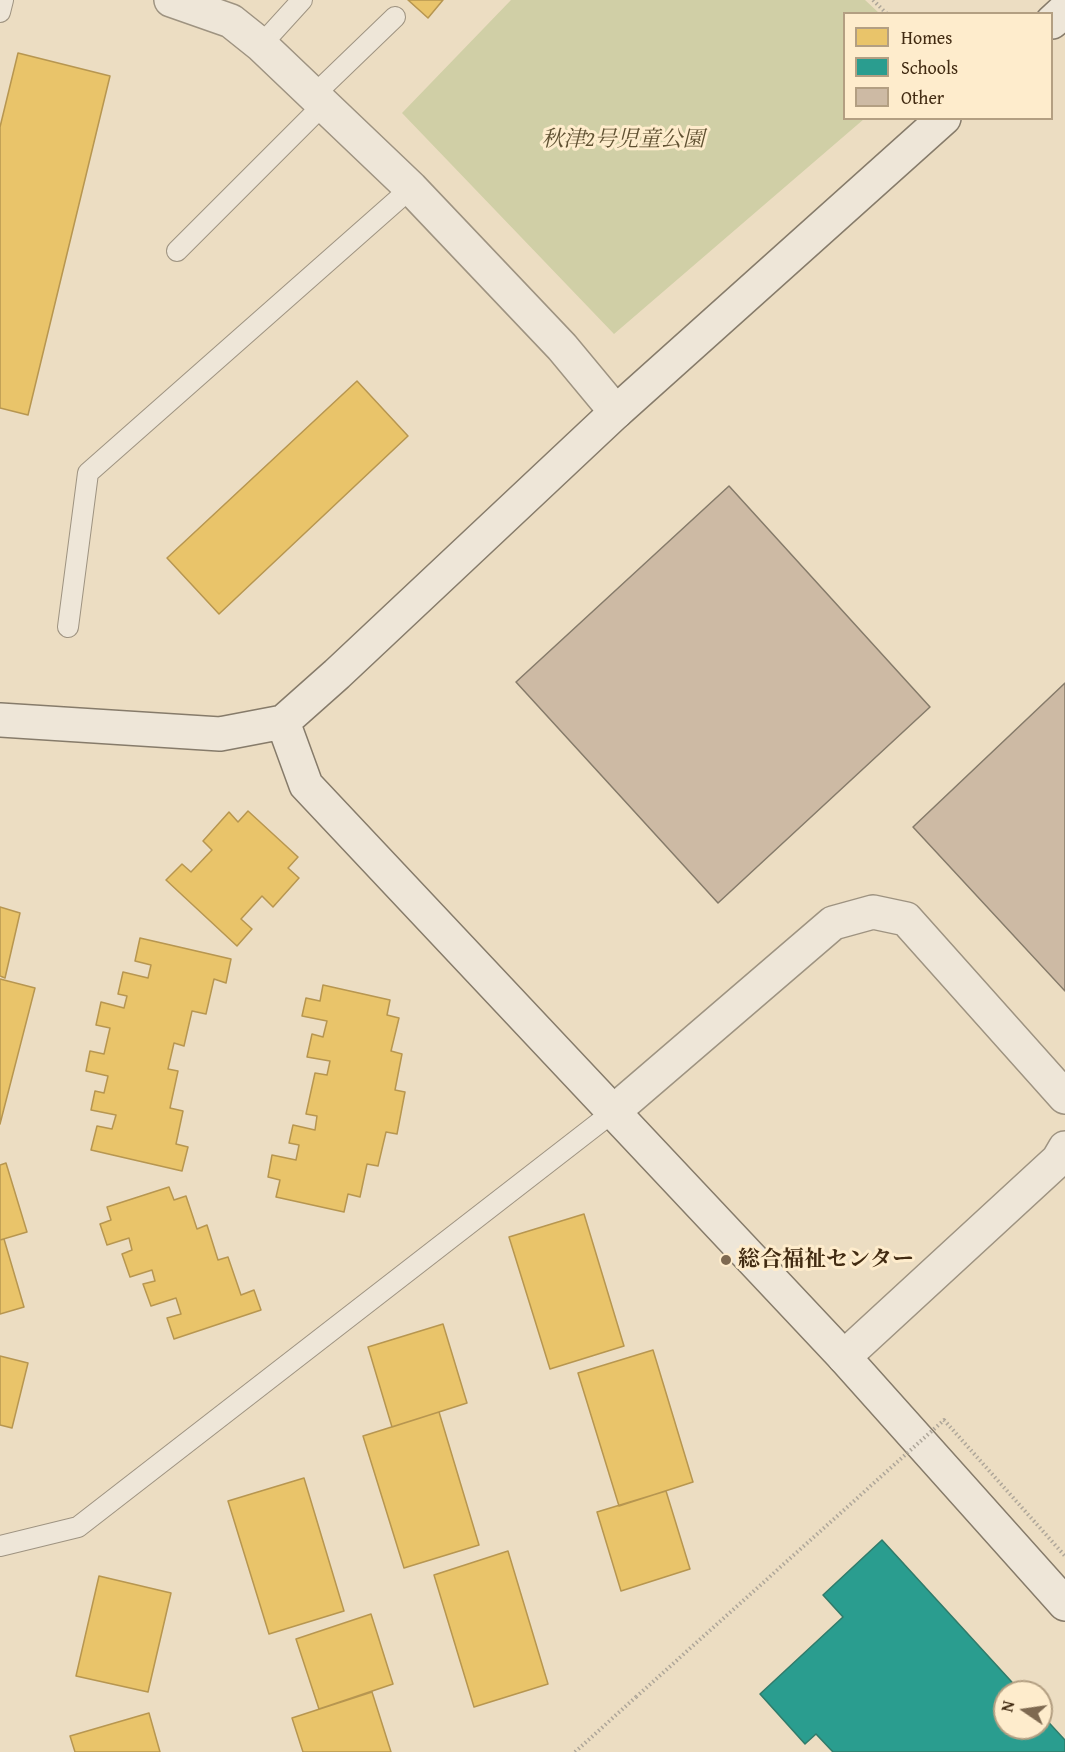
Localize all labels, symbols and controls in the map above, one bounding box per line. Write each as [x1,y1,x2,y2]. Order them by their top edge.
legend [843,12,1053,120]
text: Homes [901,24,952,51]
text: Schools [901,54,958,81]
text: Other [901,84,944,111]
park label: 秋津2号児童公園 [541,127,705,153]
place label: 総合福祉センター [738,1247,914,1273]
marker: 総合福祉センター [719,1253,733,1267]
north arrow [993,1680,1053,1740]
text: N [995,1698,1020,1714]

